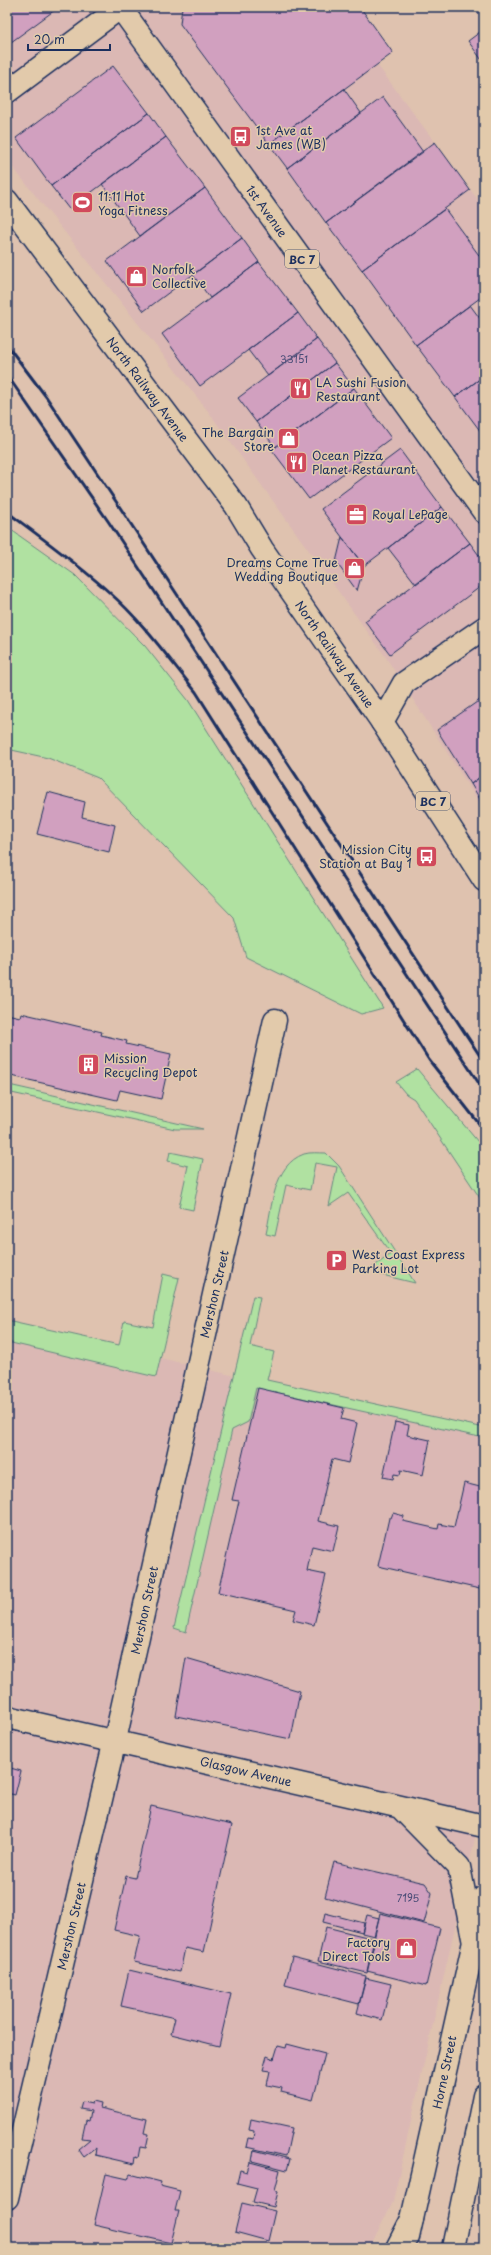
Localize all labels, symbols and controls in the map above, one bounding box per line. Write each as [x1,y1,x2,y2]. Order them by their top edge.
scale bar [28,26,110,52]
text: 20 m [34,30,65,48]
place label: 1st Ave at James (WB) [256,121,326,153]
bus stop icon: 1st Ave at James (WB) [227,124,253,150]
street label: 1st Avenue [242,181,292,241]
place label: 11:11 Hot Yoga Fitness [98,187,168,219]
sports icon: 11:11 Hot Yoga Fitness [70,190,96,216]
road number: BC 7 [285,250,319,268]
place label: Norfolk Collective [152,260,206,292]
shop icon: Norfolk Collective [124,263,150,289]
street label: North Railway Avenue [103,333,194,446]
house number: 33151 [280,351,308,366]
place label: LA Sushi Fusion Restaurant [316,373,406,405]
restaurant icon: LA Sushi Fusion Restaurant [288,376,314,402]
place label: The Bargain Store [202,423,274,455]
shop icon: The Bargain Store [276,426,302,452]
place label: Ocean Pizza Planet Restaurant [312,446,416,478]
restaurant icon: Ocean Pizza Planet Restaurant [284,449,310,475]
office icon: Royal LePage [344,501,370,527]
place label: Royal LePage [372,505,448,523]
place label: Dreams Come True Wedding Boutique [226,553,338,585]
shop icon: Dreams Come True Wedding Boutique [341,556,367,582]
street label: North Railway Avenue [291,597,379,712]
road number: BC 7 [416,792,450,810]
place label: Mission City Station at Bay 1 [319,840,412,872]
bus stop icon: Mission City Station at Bay 1 [414,843,440,869]
place label: Mission Recycling Depot [104,1049,197,1081]
building icon: Mission Recycling Depot [75,1052,101,1078]
place label: West Coast Express Parking Lot [352,1245,465,1277]
street label: Mershon Street [195,1248,233,1340]
parking icon: West Coast Express Parking Lot [324,1248,350,1274]
street label: Mershon Street [126,1564,162,1656]
street label: Glasgow Avenue [198,1752,294,1790]
street label: Mershon Street [52,1880,90,1972]
house number: 7195 [397,1890,419,1905]
place label: Factory Direct Tools [322,1933,391,1965]
shop icon: Factory Direct Tools [393,1936,419,1962]
street label: Horne Street [427,2034,461,2110]

